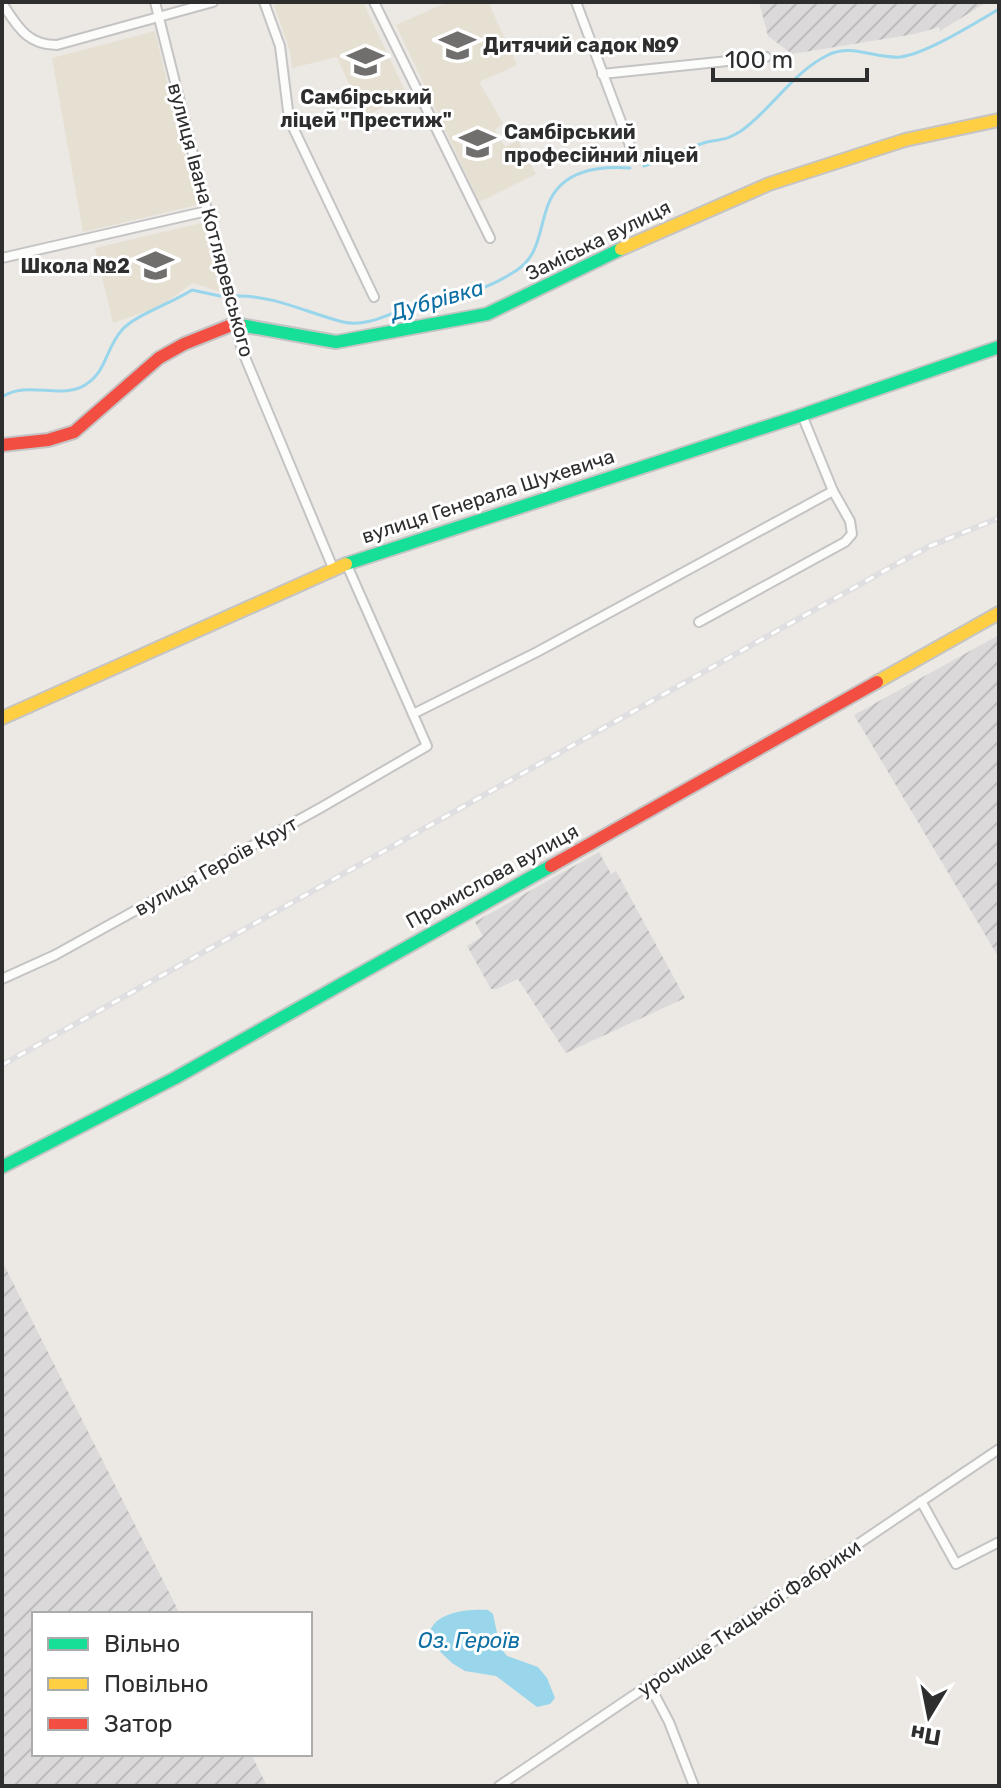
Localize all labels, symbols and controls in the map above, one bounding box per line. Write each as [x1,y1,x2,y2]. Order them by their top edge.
school or university icon: Дитячий садок №9 [438,26,476,64]
scale bar [713,32,867,82]
place label: Дитячий садок №9 [483,33,679,57]
school or university icon: Самбірський ліцей "Престиж" [347,43,385,81]
text: 100 m [725,46,793,74]
street label: вулиця Івана Котляревського [163,80,259,360]
place label: Самбірський ліцей "Престиж" [280,85,452,132]
place label: Самбірський професійний ліцей [504,120,698,167]
school or university icon: Самбірський професійний ліцей [459,125,497,163]
street label: Заміська вулиця [522,195,674,285]
school or university icon: Школа №2 [137,247,175,285]
place label: Школа №2 [21,254,130,278]
water label: Дубрівка [385,274,487,327]
street label: вулиця Генерала Шухевича [359,444,617,548]
street label: вулиця Героїв Крут [130,811,302,921]
street label: Промислова вулиця [402,819,582,933]
street label: урочище Ткацької Фабрики [633,1534,865,1702]
legend [32,1612,312,1756]
water label: Оз. Героїв [418,1627,520,1654]
text: Вільно [104,1630,180,1658]
text: Повільно [104,1670,209,1698]
north arrow [889,1676,969,1756]
text: Затор [104,1710,173,1738]
text: Пн [908,1719,943,1751]

